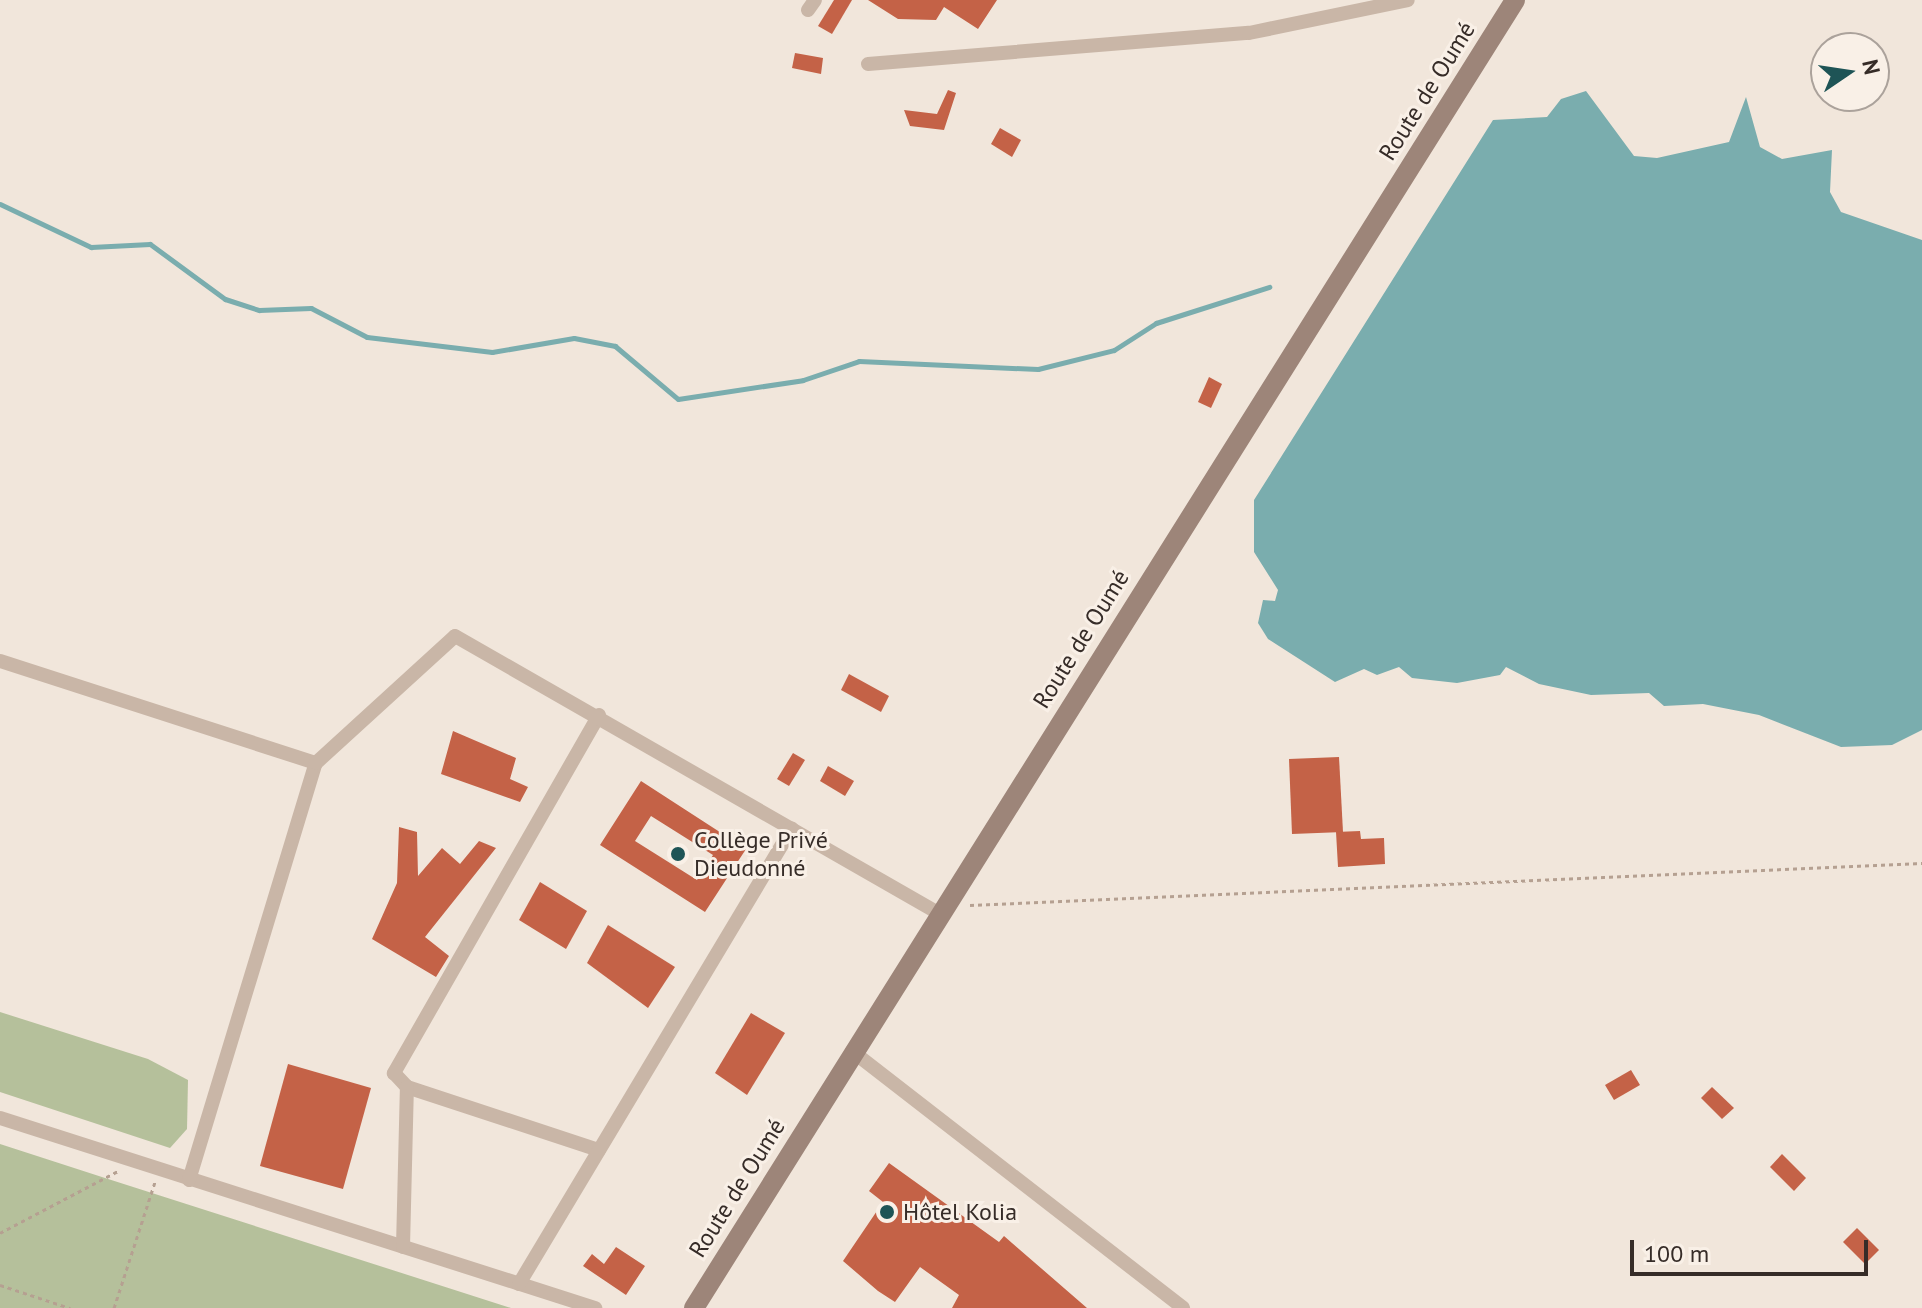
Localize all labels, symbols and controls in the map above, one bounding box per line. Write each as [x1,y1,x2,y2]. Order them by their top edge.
street label: Route de Oumé [1373,16,1481,166]
north arrow [1810,32,1890,112]
text: N [1856,57,1887,77]
street label: Route de Oumé [1027,564,1135,714]
place label: Collège Privé Dieudonné [694,826,828,882]
marker: Collège Privé Dieudonné [669,845,687,863]
street label: Route de Oumé [683,1113,791,1263]
place label: Hôtel Kolia [903,1198,1017,1226]
marker: Hôtel Kolia [878,1203,896,1221]
scale bar [1634,1224,1872,1274]
text: 100 m [1644,1238,1709,1269]

